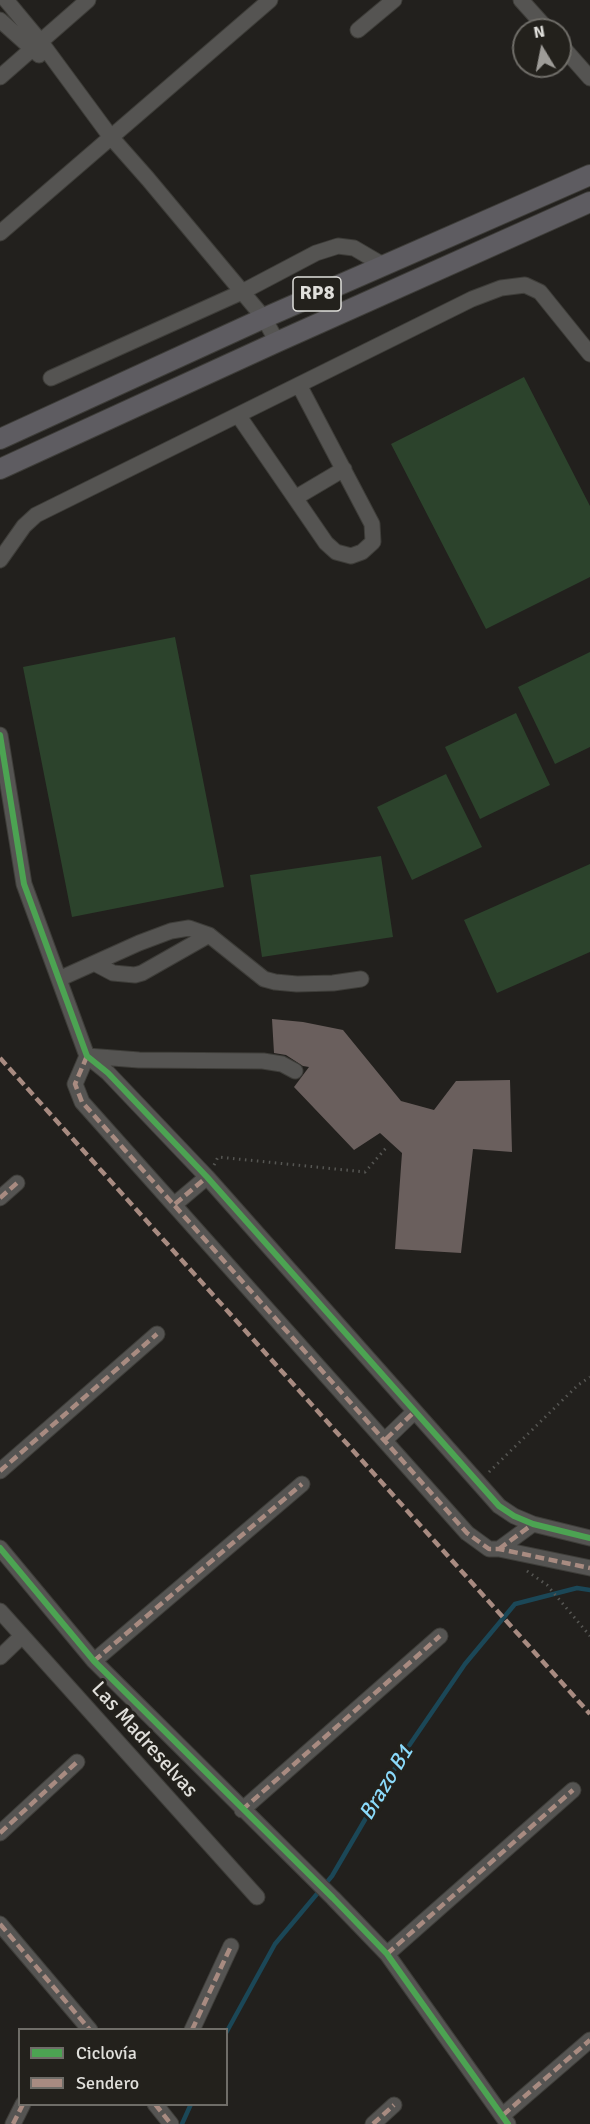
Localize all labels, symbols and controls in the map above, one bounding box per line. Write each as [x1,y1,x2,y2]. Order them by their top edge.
north arrow [512,18,572,78]
text: N [532,21,546,43]
road number: RP8 [293,277,341,311]
street label: Las Madreselvas [86,1677,202,1803]
water label: Brazo B1 [354,1741,420,1825]
legend [18,2028,228,2106]
text: Ciclovía [76,2042,137,2064]
text: Sendero [76,2072,139,2094]

